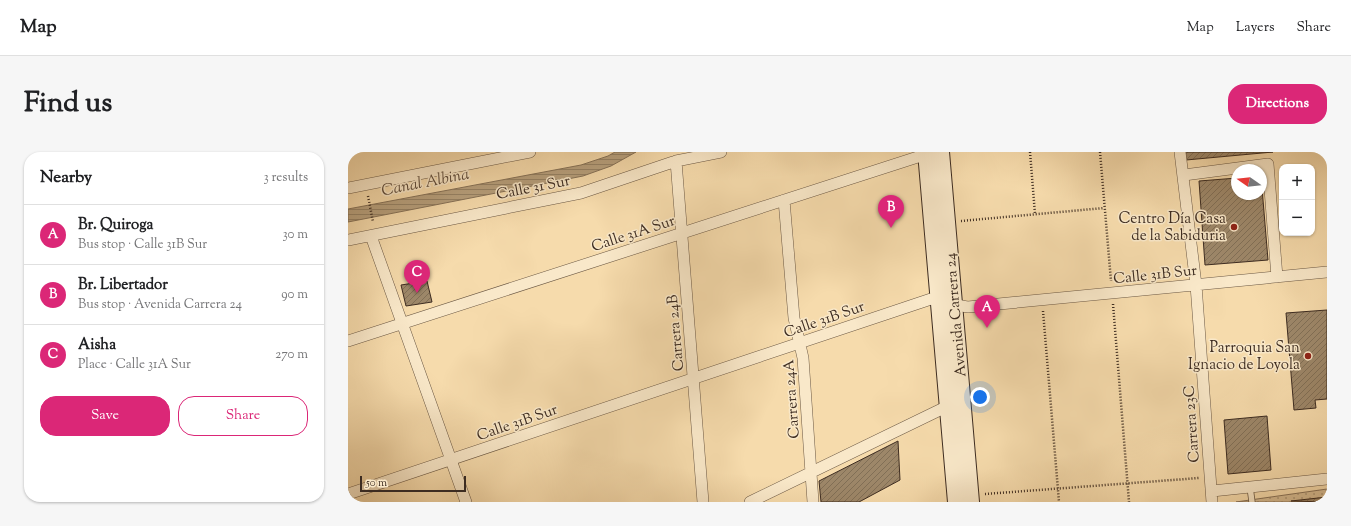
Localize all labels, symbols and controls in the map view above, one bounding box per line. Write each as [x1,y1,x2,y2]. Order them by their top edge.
text: Map [20,14,57,41]
text: Map [1187,18,1214,38]
text: Layers [1236,18,1274,38]
text: Share [1296,18,1331,38]
text: Find us [24,84,112,124]
button: Directions [1228,84,1327,124]
water label: Canal Albina [380,164,471,203]
north arrow [1231,164,1267,200]
map controls [1279,164,1315,236]
button: + [1279,164,1315,200]
text: Nearby [40,166,92,190]
text: 3 results [263,169,308,187]
street label: Calle 31 Sur [495,171,572,206]
pin: B [878,195,904,228]
button: − [1279,200,1315,236]
place label: Centro Día Casa de la Sabiduria [1119,209,1226,247]
street label: Calle 31A Sur [589,211,678,258]
text: Br. Quiroga [78,215,153,236]
marker: Centro Día Casa de la Sabiduria [1229,222,1239,232]
text: A [48,226,58,244]
text: 30 m [282,226,308,244]
text: Bus stop · Calle 31B Sur [78,236,207,254]
street label: Avenida Carrera 24 [941,251,972,378]
pin: C [404,260,430,293]
street label: Calle 31B Sur [1112,261,1198,290]
text: Br. Libertador [78,275,168,296]
text: B [49,286,57,304]
text: 90 m [281,286,308,304]
street label: Carrera 24B [663,293,690,372]
pin: A [974,295,1000,328]
text: Bus stop · Avenida Carrera 24 [78,296,242,314]
street label: Calle 31B Sur [781,297,868,344]
text: Aisha [78,335,116,356]
place label: Parroquia San Ignacio de Loyola [1188,338,1300,376]
text: C [48,346,58,364]
text: 270 m [275,346,308,364]
marker: Parroquia San Ignacio de Loyola [1303,351,1313,361]
text: Place · Calle 31A Sur [78,356,191,374]
street label: Carrera 24A [779,359,806,439]
street label: Carrera 23C [1179,384,1206,463]
your location [970,387,990,407]
button: Save [40,396,170,436]
button: Share [178,396,308,436]
street label: Calle 31B Sur [474,400,561,447]
scale bar [360,474,466,493]
text: 50 m [366,475,387,491]

